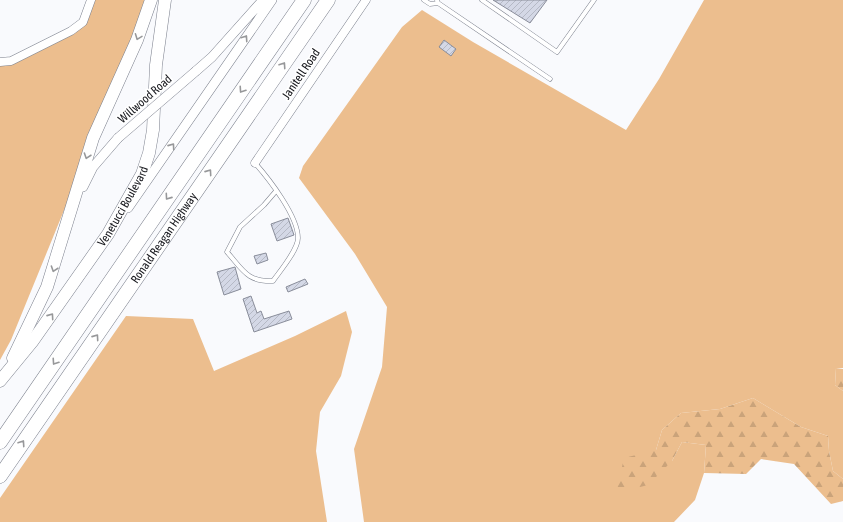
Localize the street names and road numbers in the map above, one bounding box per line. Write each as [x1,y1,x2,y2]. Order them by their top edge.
street label: Janitell Road [279,46,323,102]
street label: Willwood Road [115,72,175,126]
street label: Venetucci Boulevard [94,165,151,249]
street label: Ronald Reagan Highway [128,190,200,286]

